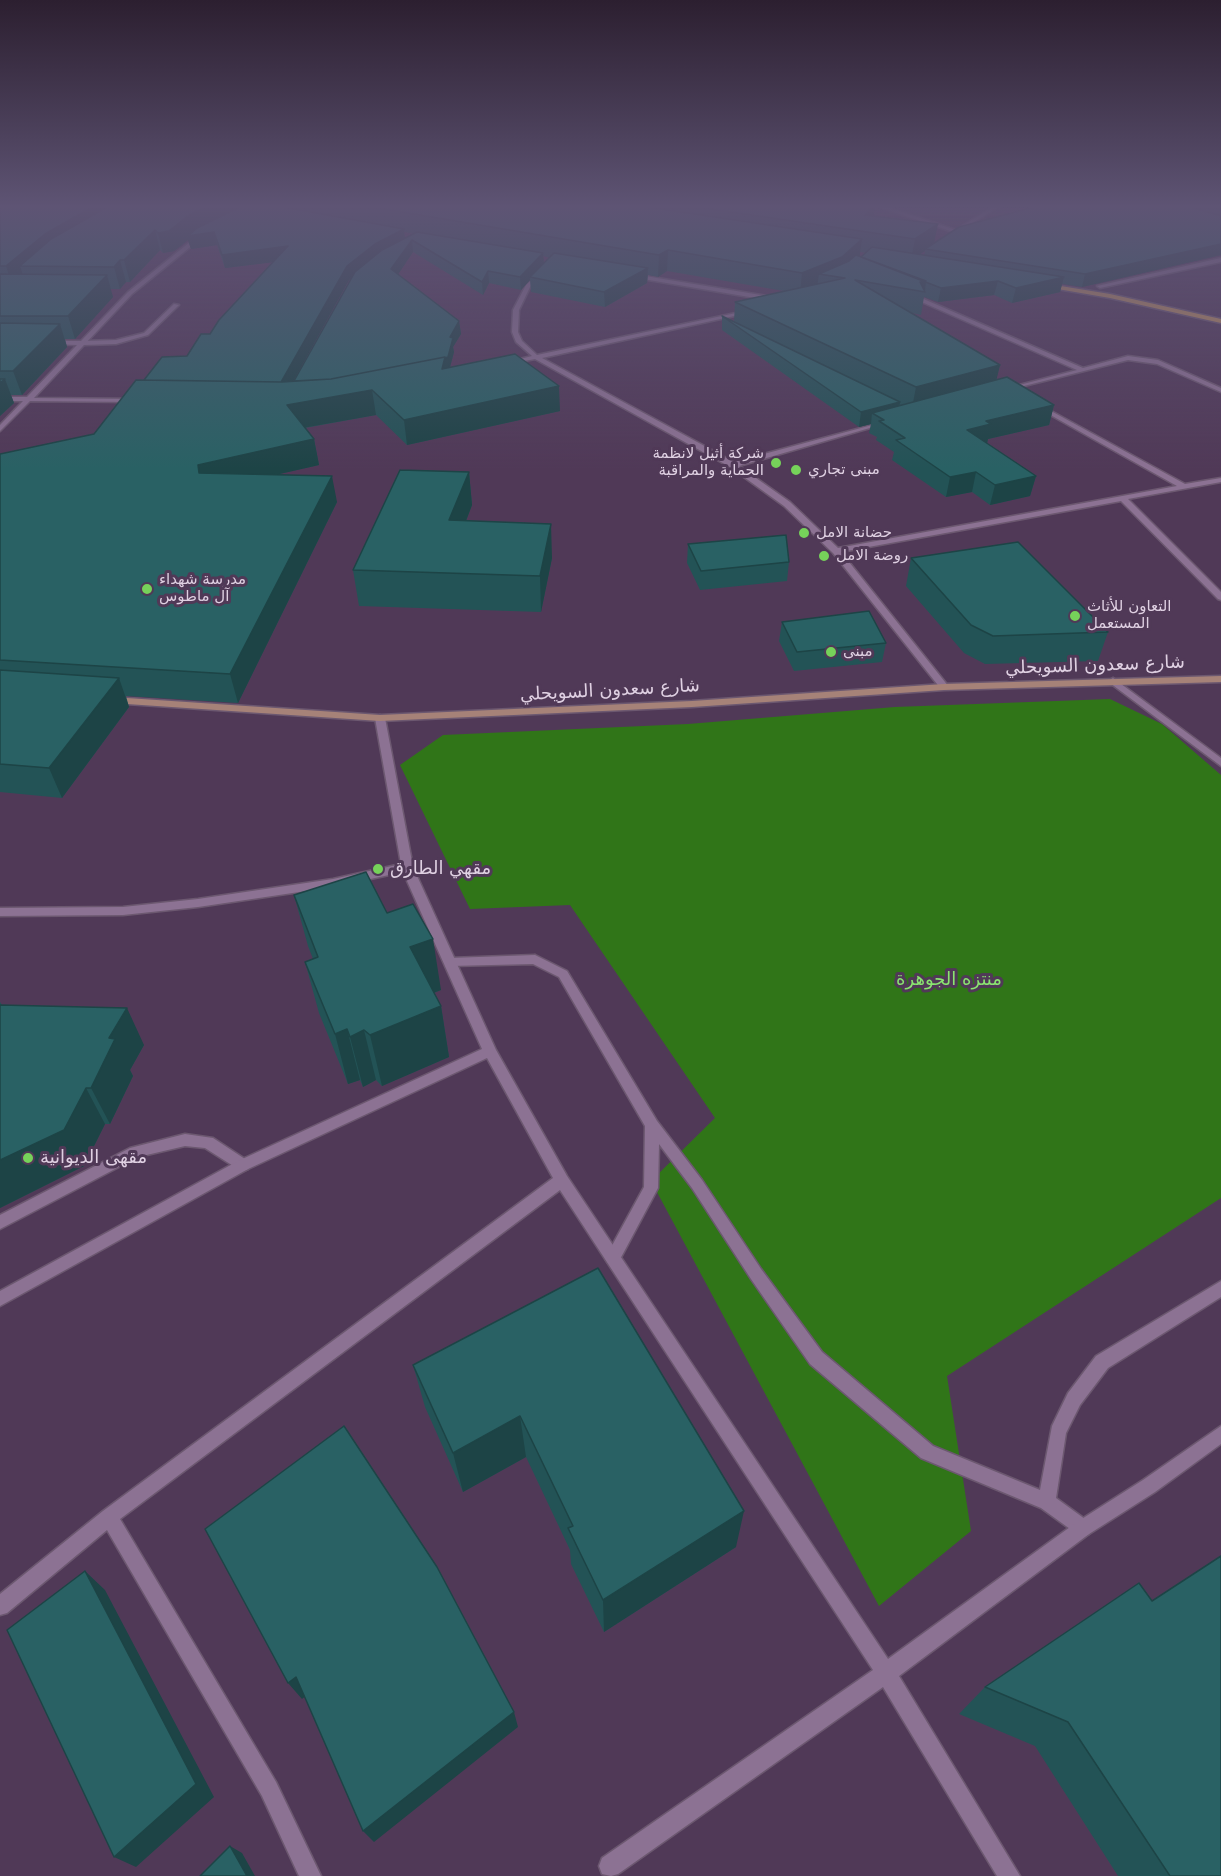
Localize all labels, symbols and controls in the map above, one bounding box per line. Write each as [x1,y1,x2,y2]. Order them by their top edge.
place label: شركة أثيل لانظمة الحماية والمراقبة [652,445,764,480]
marker: شركة أثيل لانظمة الحماية والمراقبة [769,456,783,470]
place label: مبنى تجاري [808,461,880,479]
marker: مبنى تجاري [789,463,803,477]
place label: حضانة الامل [816,524,892,542]
marker: حضانة الامل [797,526,811,540]
place label: روضة الامل [836,547,908,565]
marker: روضة الامل [817,549,831,563]
place label: مدرسة شهداء آل ماطوس [159,571,246,606]
marker: مدرسة شهداء آل ماطوس [140,582,154,596]
place label: التعاون للأثاث المستعمل [1087,598,1171,633]
marker: التعاون للأثاث المستعمل [1068,609,1082,623]
place label: مبنى [843,643,873,661]
marker: مبنى [824,645,838,659]
street label: شارع سعدون السويحلي [1005,652,1185,680]
street label: شارع سعدون السويحلي [520,676,700,706]
place label: مقهي الطارق [390,858,491,880]
marker: مقهي الطارق [371,862,385,876]
park label: منتزه الجوهرة [896,969,1002,991]
place label: مقهى الديوانية [40,1147,147,1169]
marker: مقهى الديوانية [21,1151,35,1165]

